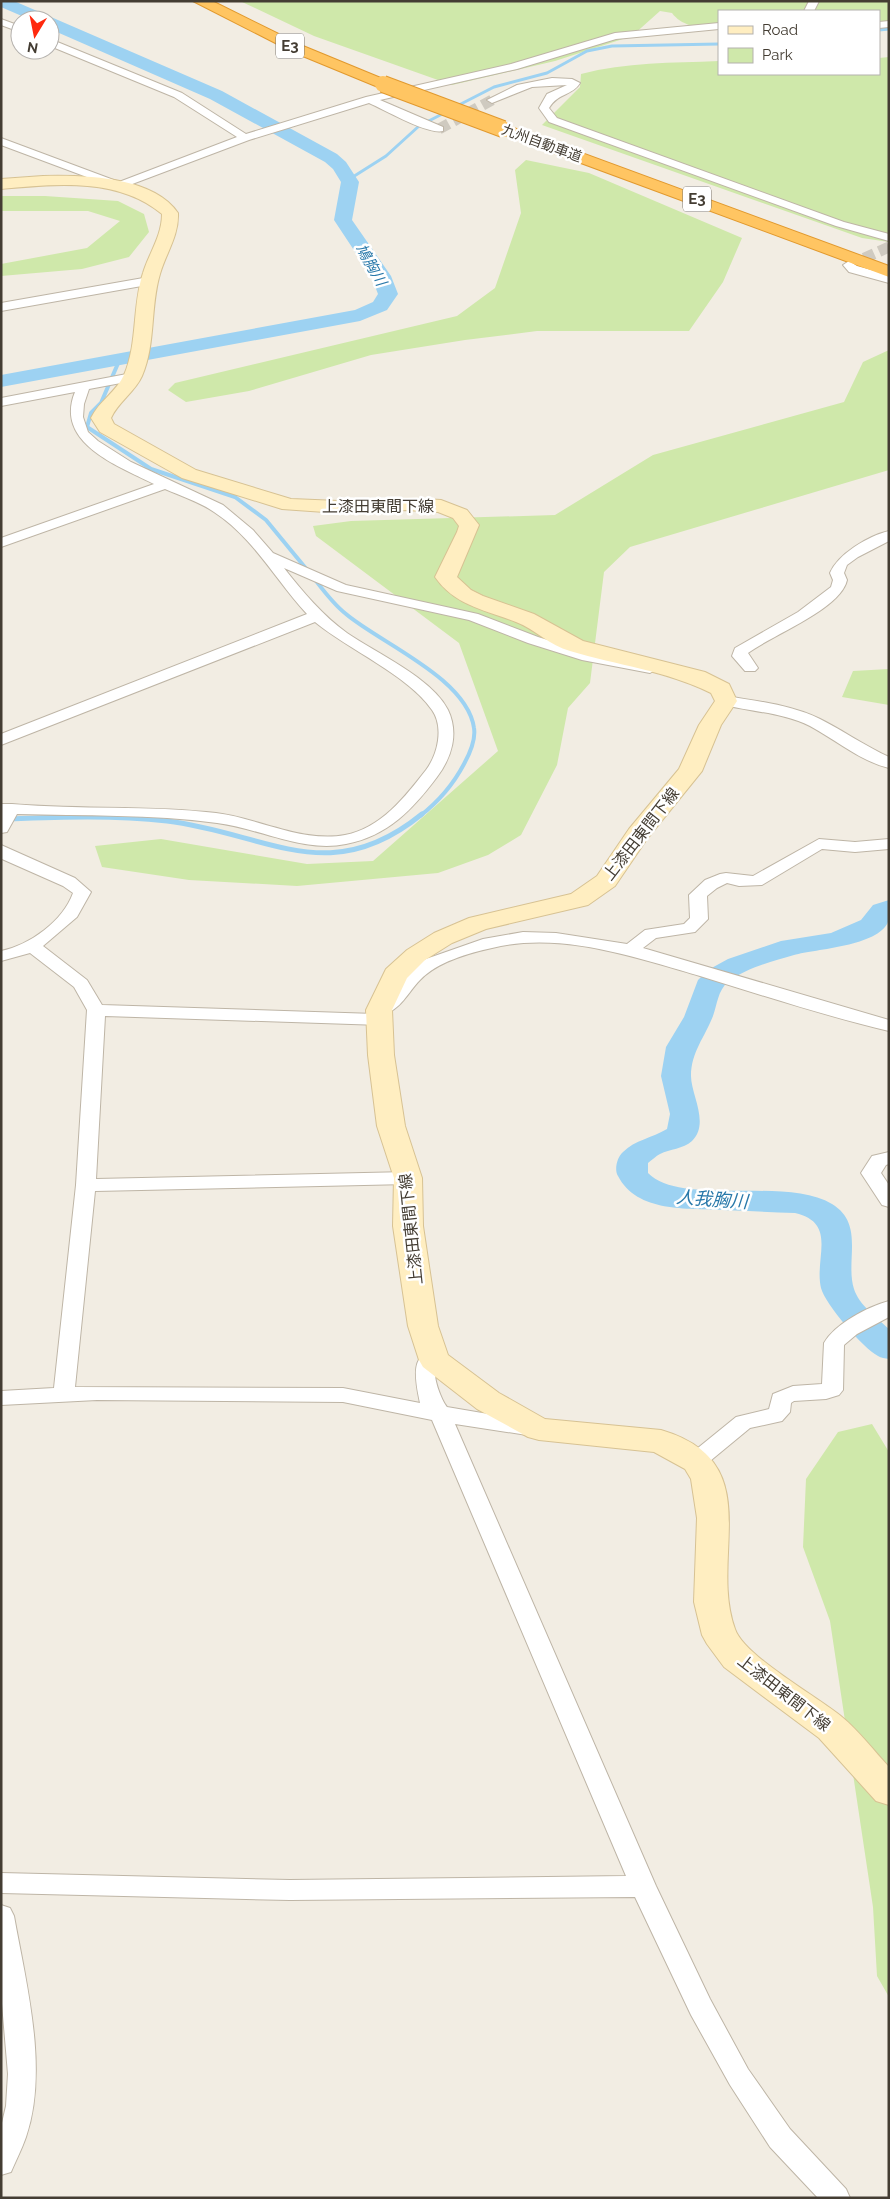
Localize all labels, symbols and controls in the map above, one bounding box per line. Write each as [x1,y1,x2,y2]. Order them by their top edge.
north arrow [10,10,60,60]
legend [718,10,880,75]
text: Road [762,21,798,39]
road number: E3 [276,34,304,58]
text: N [26,39,39,57]
text: Park [762,46,793,64]
street label: 九州自動車道 [500,121,584,165]
road number: E3 [683,186,711,212]
water label: 鳩胸川 [352,241,391,291]
street label: 上漆田東間下線 [322,497,434,516]
street label: 上漆田東間下線 [599,784,683,884]
street label: 上漆田東間下線 [396,1172,426,1286]
water label: 人我胸川 [675,1186,751,1212]
street label: 上漆田東間下線 [734,1651,834,1735]

